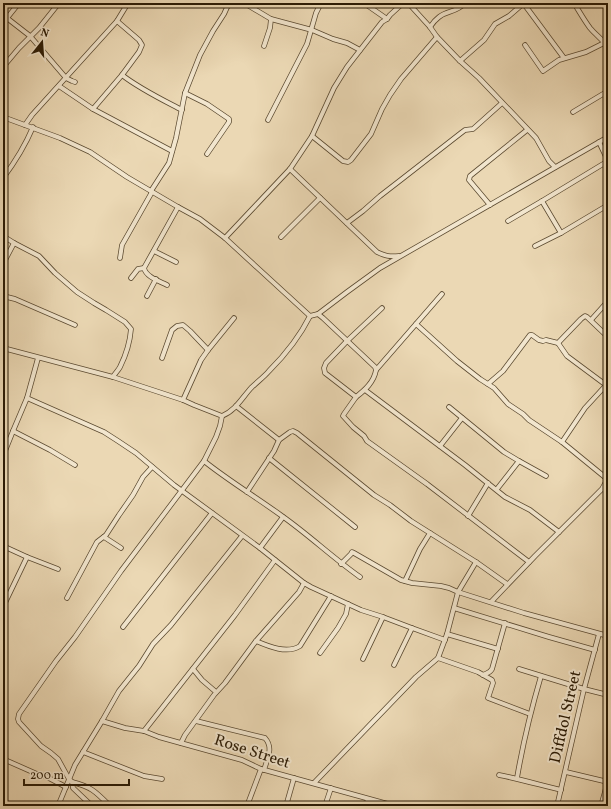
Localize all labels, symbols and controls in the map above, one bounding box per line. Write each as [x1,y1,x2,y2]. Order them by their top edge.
north arrow [22,22,62,62]
text: N [38,26,51,42]
street label: Diffdol Street [545,668,587,765]
street label: Rose Street [211,729,293,775]
scale bar [24,761,129,787]
text: 200 m [30,768,64,784]

